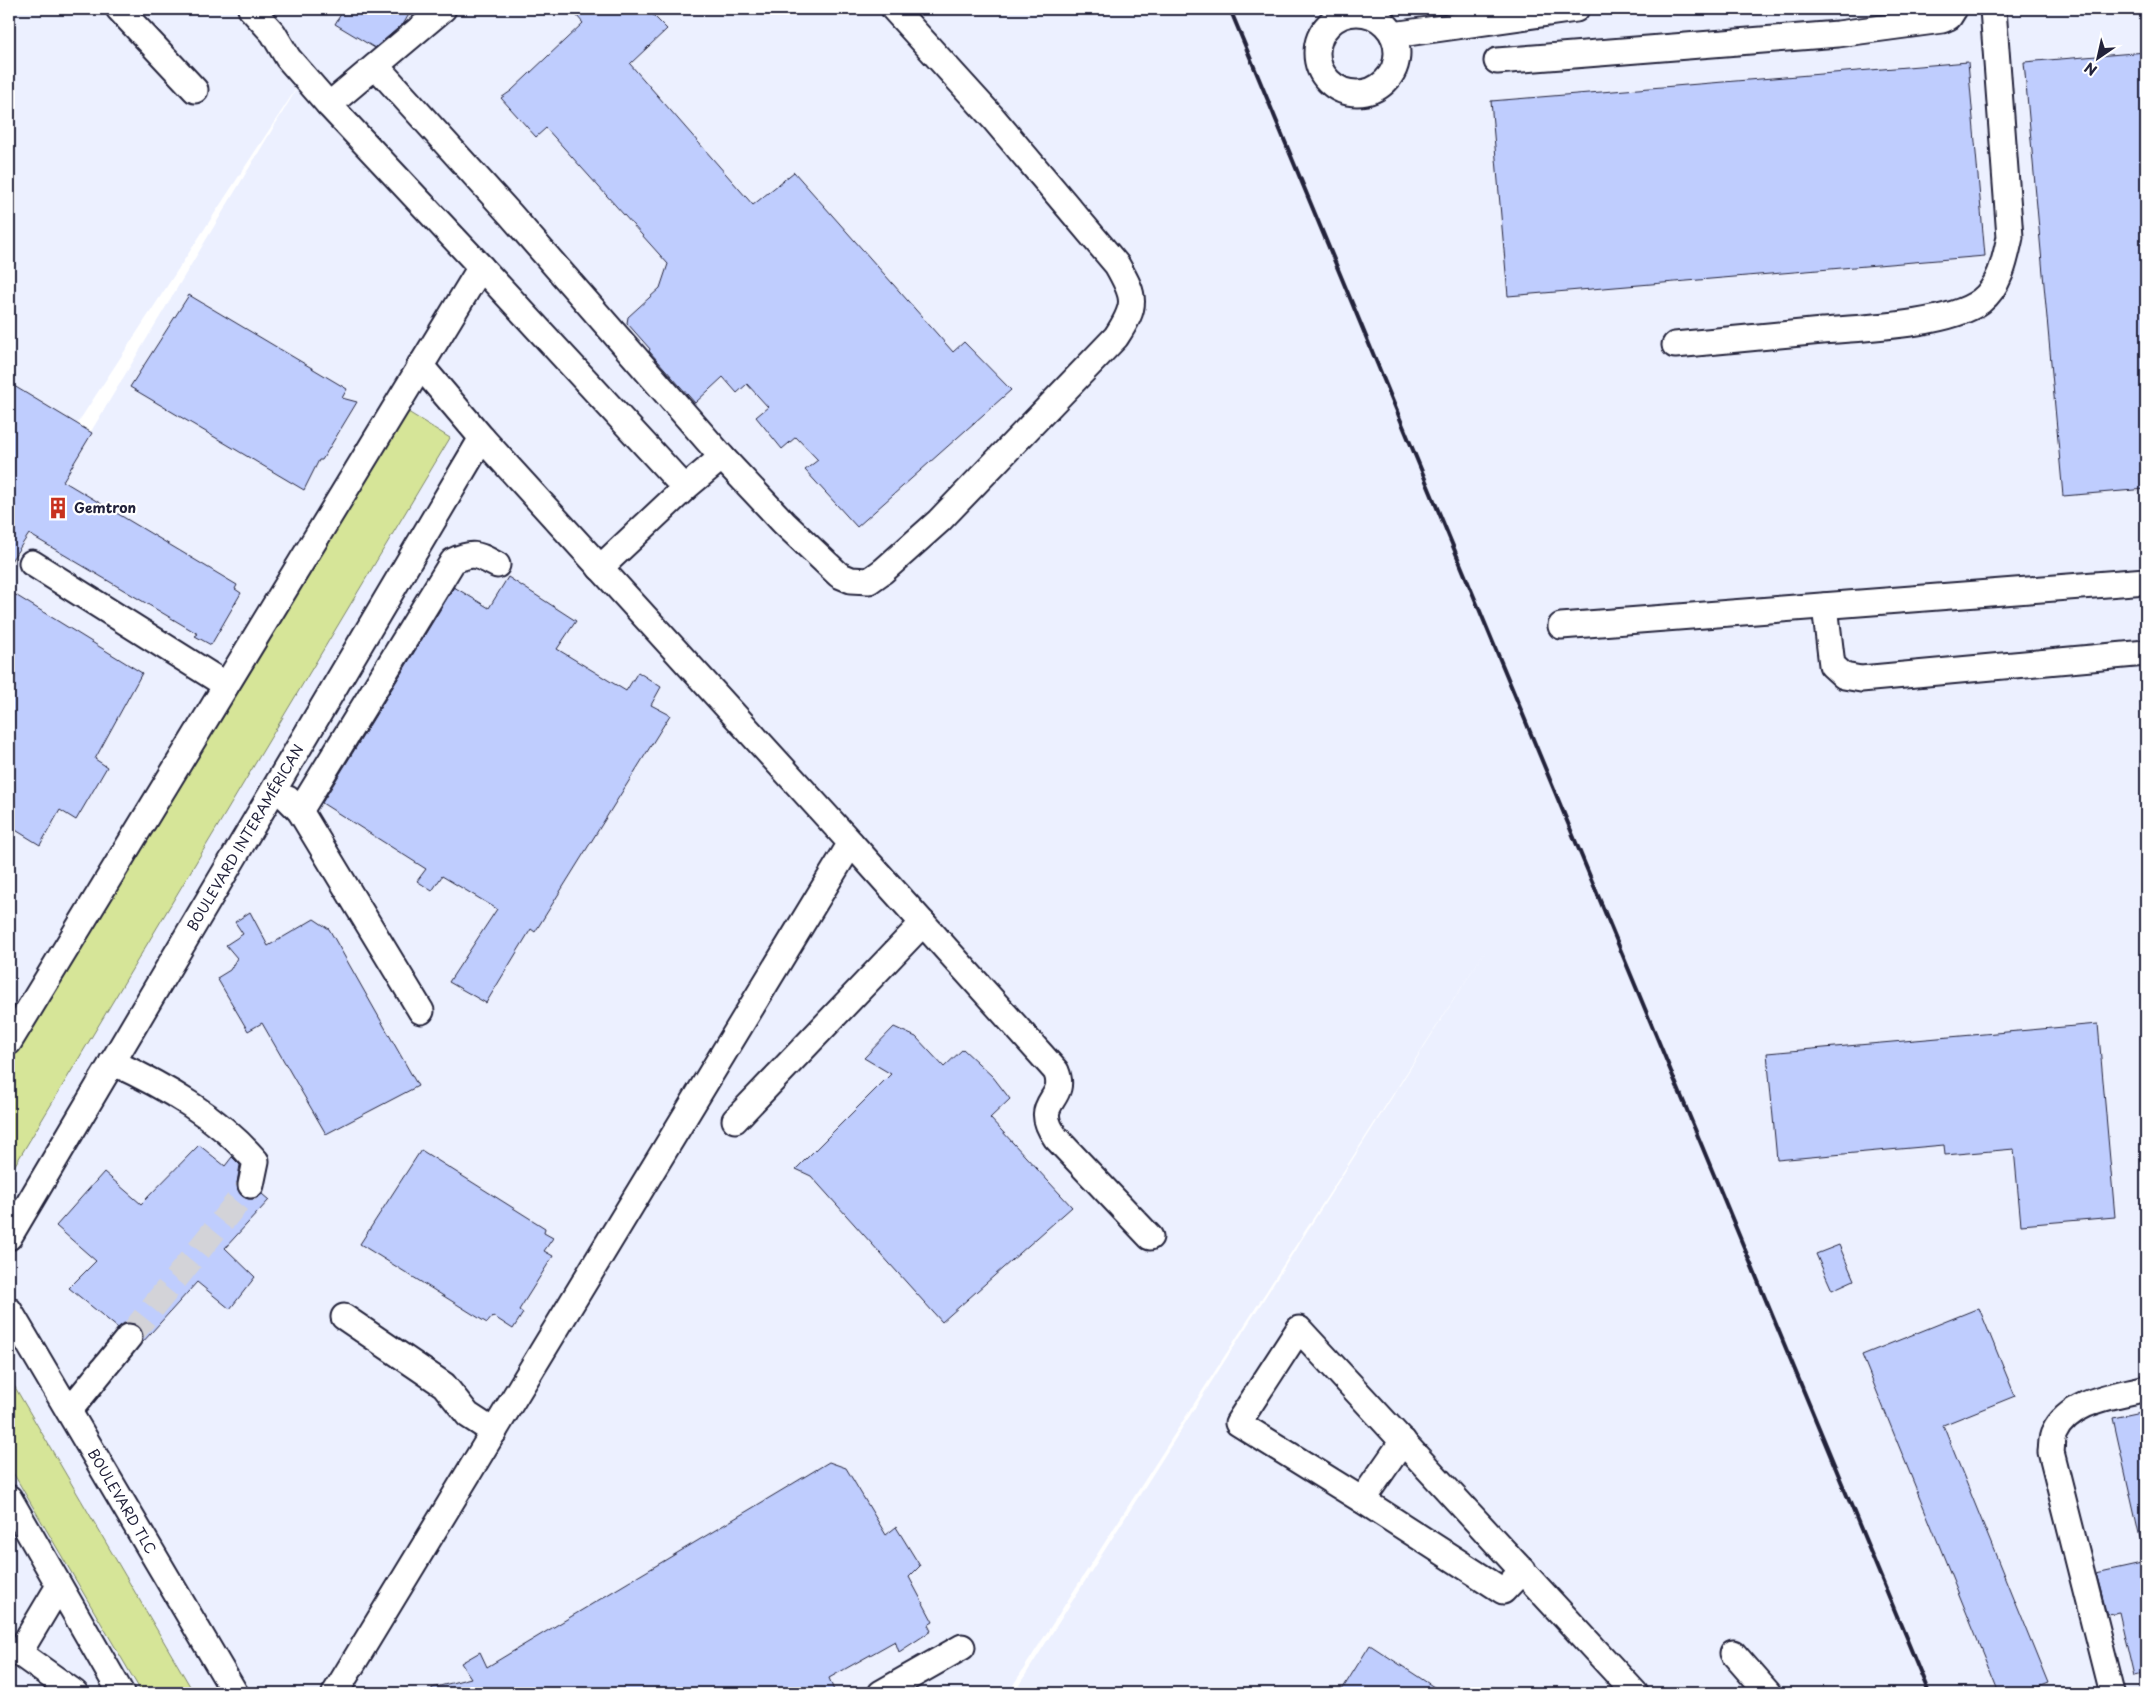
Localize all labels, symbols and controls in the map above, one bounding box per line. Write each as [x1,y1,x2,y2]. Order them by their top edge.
north arrow [2072,32,2122,82]
text: N [2080,57,2101,81]
building icon: Gemtron [45,495,71,521]
place label: Gemtron [74,497,136,518]
street label: BOULEVARD INTERAMÉRICAN [181,740,308,935]
street label: BOULEVARD TLC [83,1444,162,1558]

